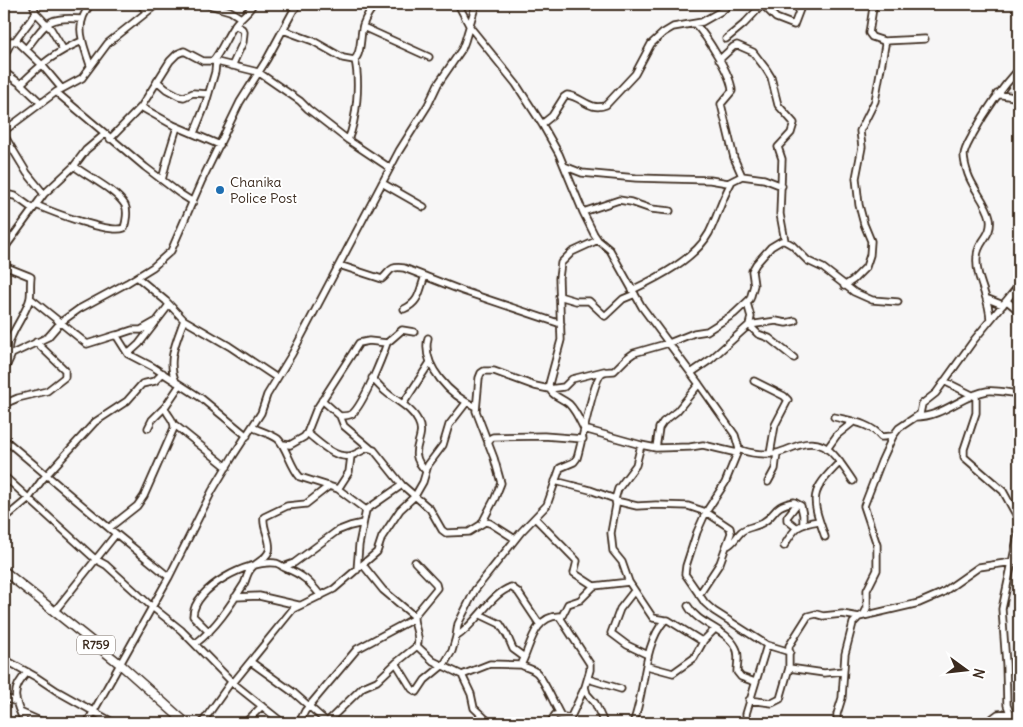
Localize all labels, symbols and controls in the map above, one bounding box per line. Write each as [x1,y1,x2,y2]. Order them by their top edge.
place label: Chanika Police Post [230,173,297,207]
marker: Chanika Police Post [214,184,226,196]
road number: R759 [77,636,115,654]
north arrow [940,644,990,694]
text: N [969,666,989,680]

